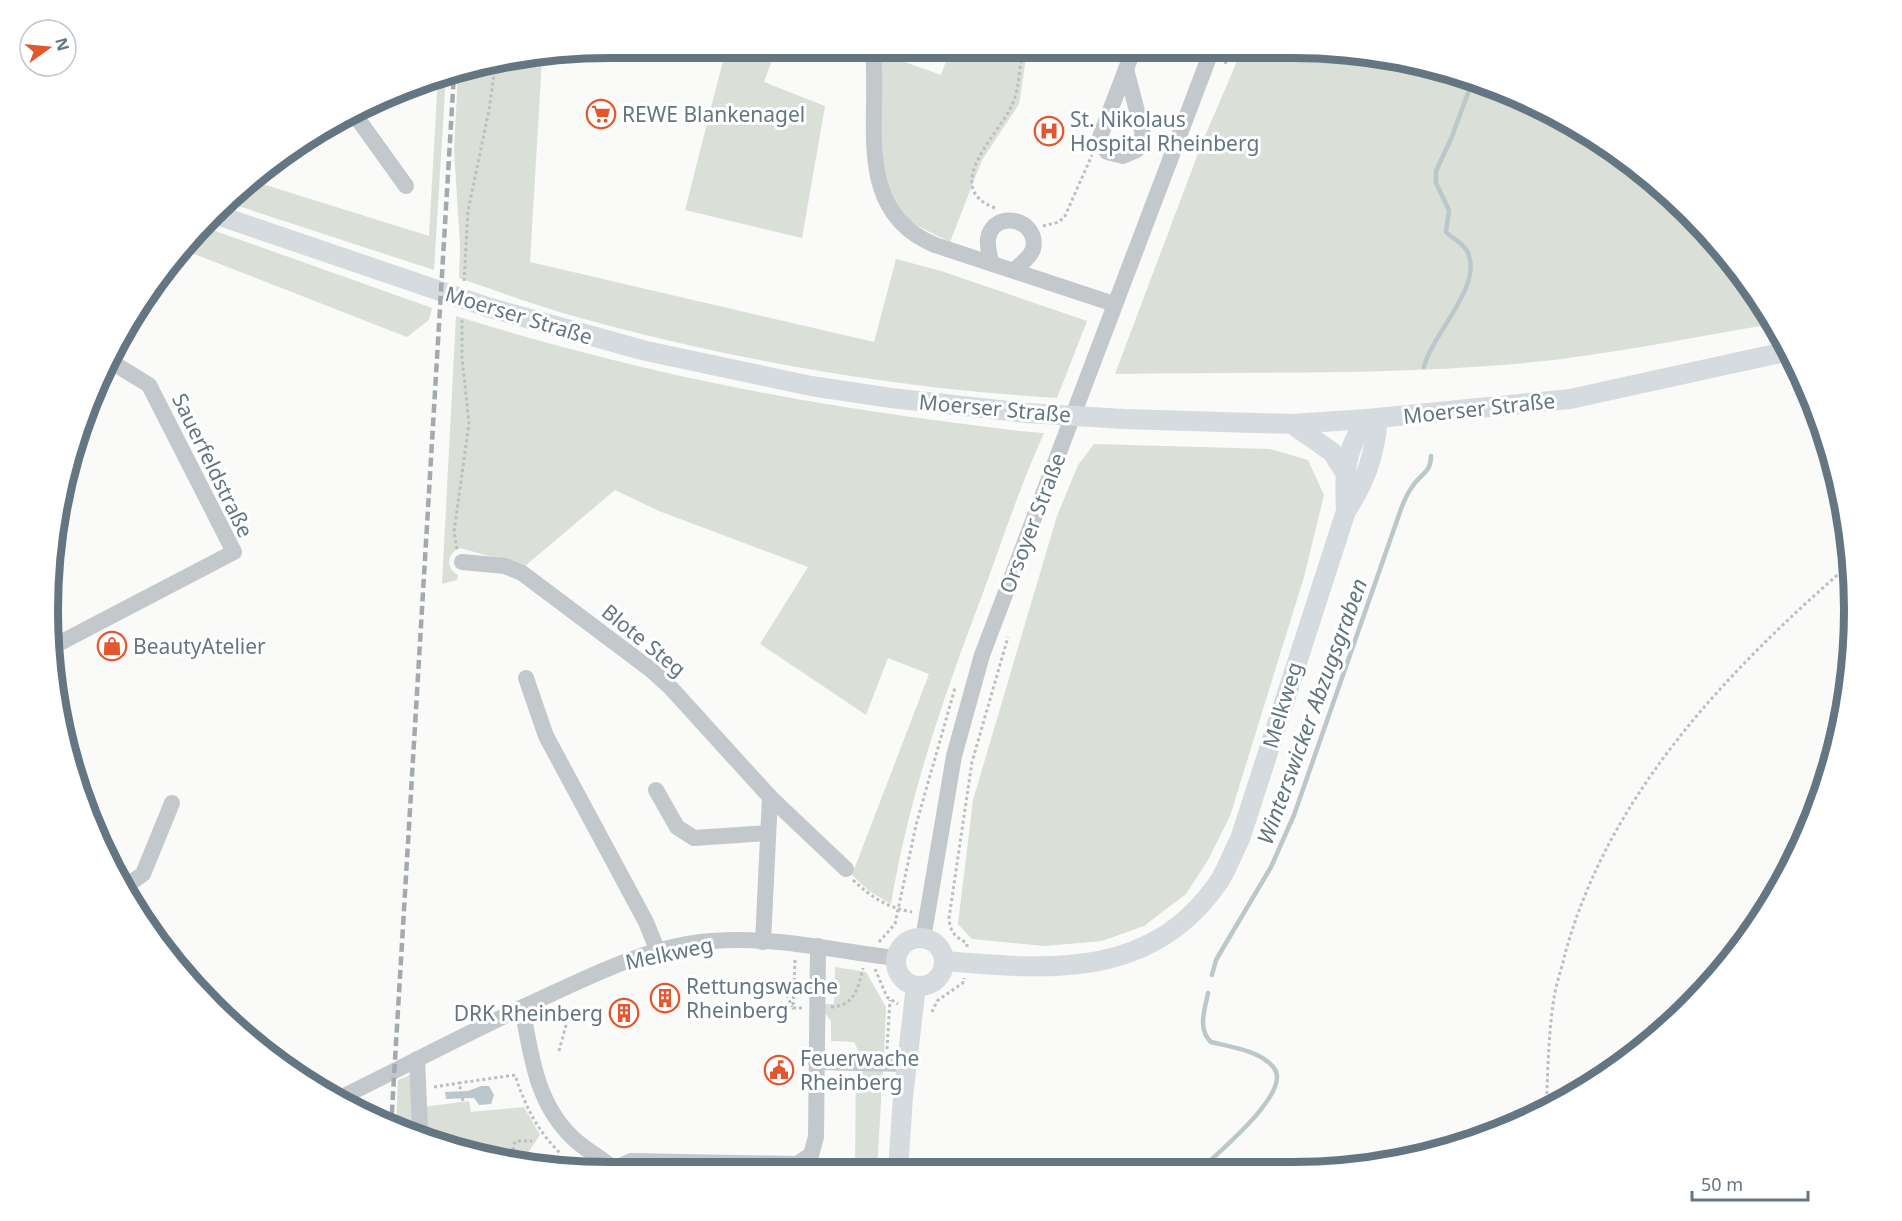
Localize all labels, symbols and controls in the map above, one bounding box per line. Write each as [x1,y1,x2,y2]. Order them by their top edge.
north arrow [18,18,78,78]
text: N [50,35,75,53]
supermarket icon: REWE Blankenagel [585,98,617,130]
place label: REWE Blankenagel [622,100,805,128]
place label: St. Nikolaus Hospital Rheinberg [1070,105,1259,157]
hospital icon: St. Nikolaus Hospital Rheinberg [1033,115,1065,147]
street label: Moerser Straße [442,279,596,351]
street label: Moerser Straße [1402,386,1556,430]
street label: Moerser Straße [918,387,1072,429]
street label: Sauerfeldstraße [166,388,260,542]
street label: Orsoyer Straße [992,449,1072,597]
water label: Winterswicker Abzugsgraben [1249,574,1373,848]
street label: Blote Steg [596,597,692,683]
shop icon: BeautyAtelier [96,630,128,662]
place label: BeautyAtelier [133,632,266,660]
street label: Melkweg [1256,658,1308,752]
street label: Melkweg [623,930,715,976]
place label: Rettungswache Rheinberg [686,972,838,1024]
building icon: Rettungswache Rheinberg [649,982,681,1014]
building icon: DRK Rheinberg [608,997,640,1029]
place label: DRK Rheinberg [454,999,603,1027]
place label: Feuerwache Rheinberg [800,1044,919,1096]
public building icon: Feuerwache Rheinberg [763,1054,795,1086]
scale bar [1692,1164,1808,1202]
text: 50 m [1701,1172,1743,1196]

